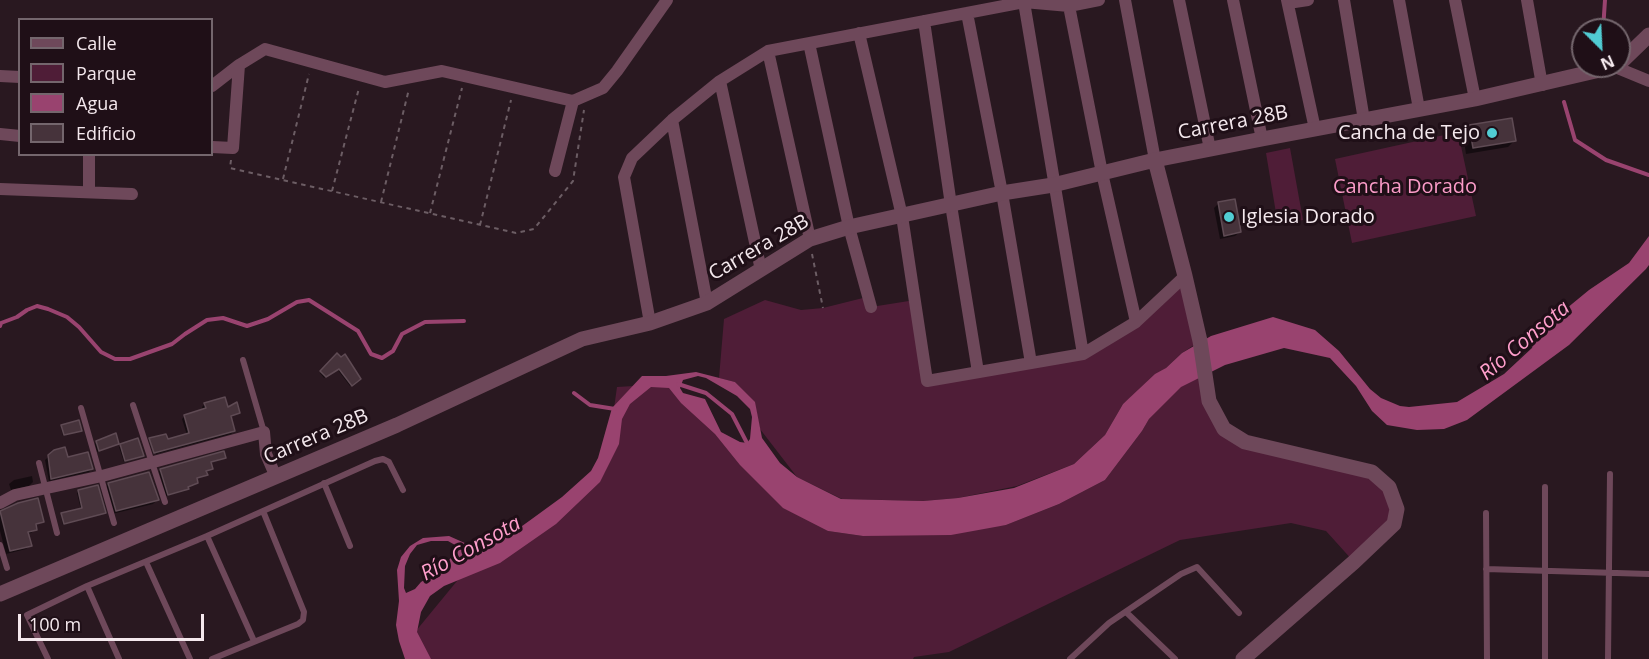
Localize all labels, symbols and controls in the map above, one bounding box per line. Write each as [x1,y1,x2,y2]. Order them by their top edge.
legend [18,18,213,156]
north arrow [1571,18,1631,78]
text: Calle [76,31,117,55]
text: N [1597,50,1618,75]
text: Parque [76,61,136,85]
text: Agua [76,91,118,115]
street label: Carrera 28B [1176,101,1290,145]
text: Edificio [76,121,136,145]
place label: Cancha de Tejo [1338,121,1480,145]
marker: Cancha de Tejo [1485,126,1499,140]
park label: Cancha Dorado [1333,175,1477,199]
place label: Iglesia Dorado [1241,205,1375,229]
street label: Carrera 28B [705,210,813,286]
marker: Iglesia Dorado [1222,210,1236,224]
water label: Río Consota [1475,296,1575,386]
street label: Carrera 28B [260,404,372,470]
water label: Río Consota [417,511,525,587]
scale bar [21,602,207,640]
text: 100 m [29,612,81,636]

